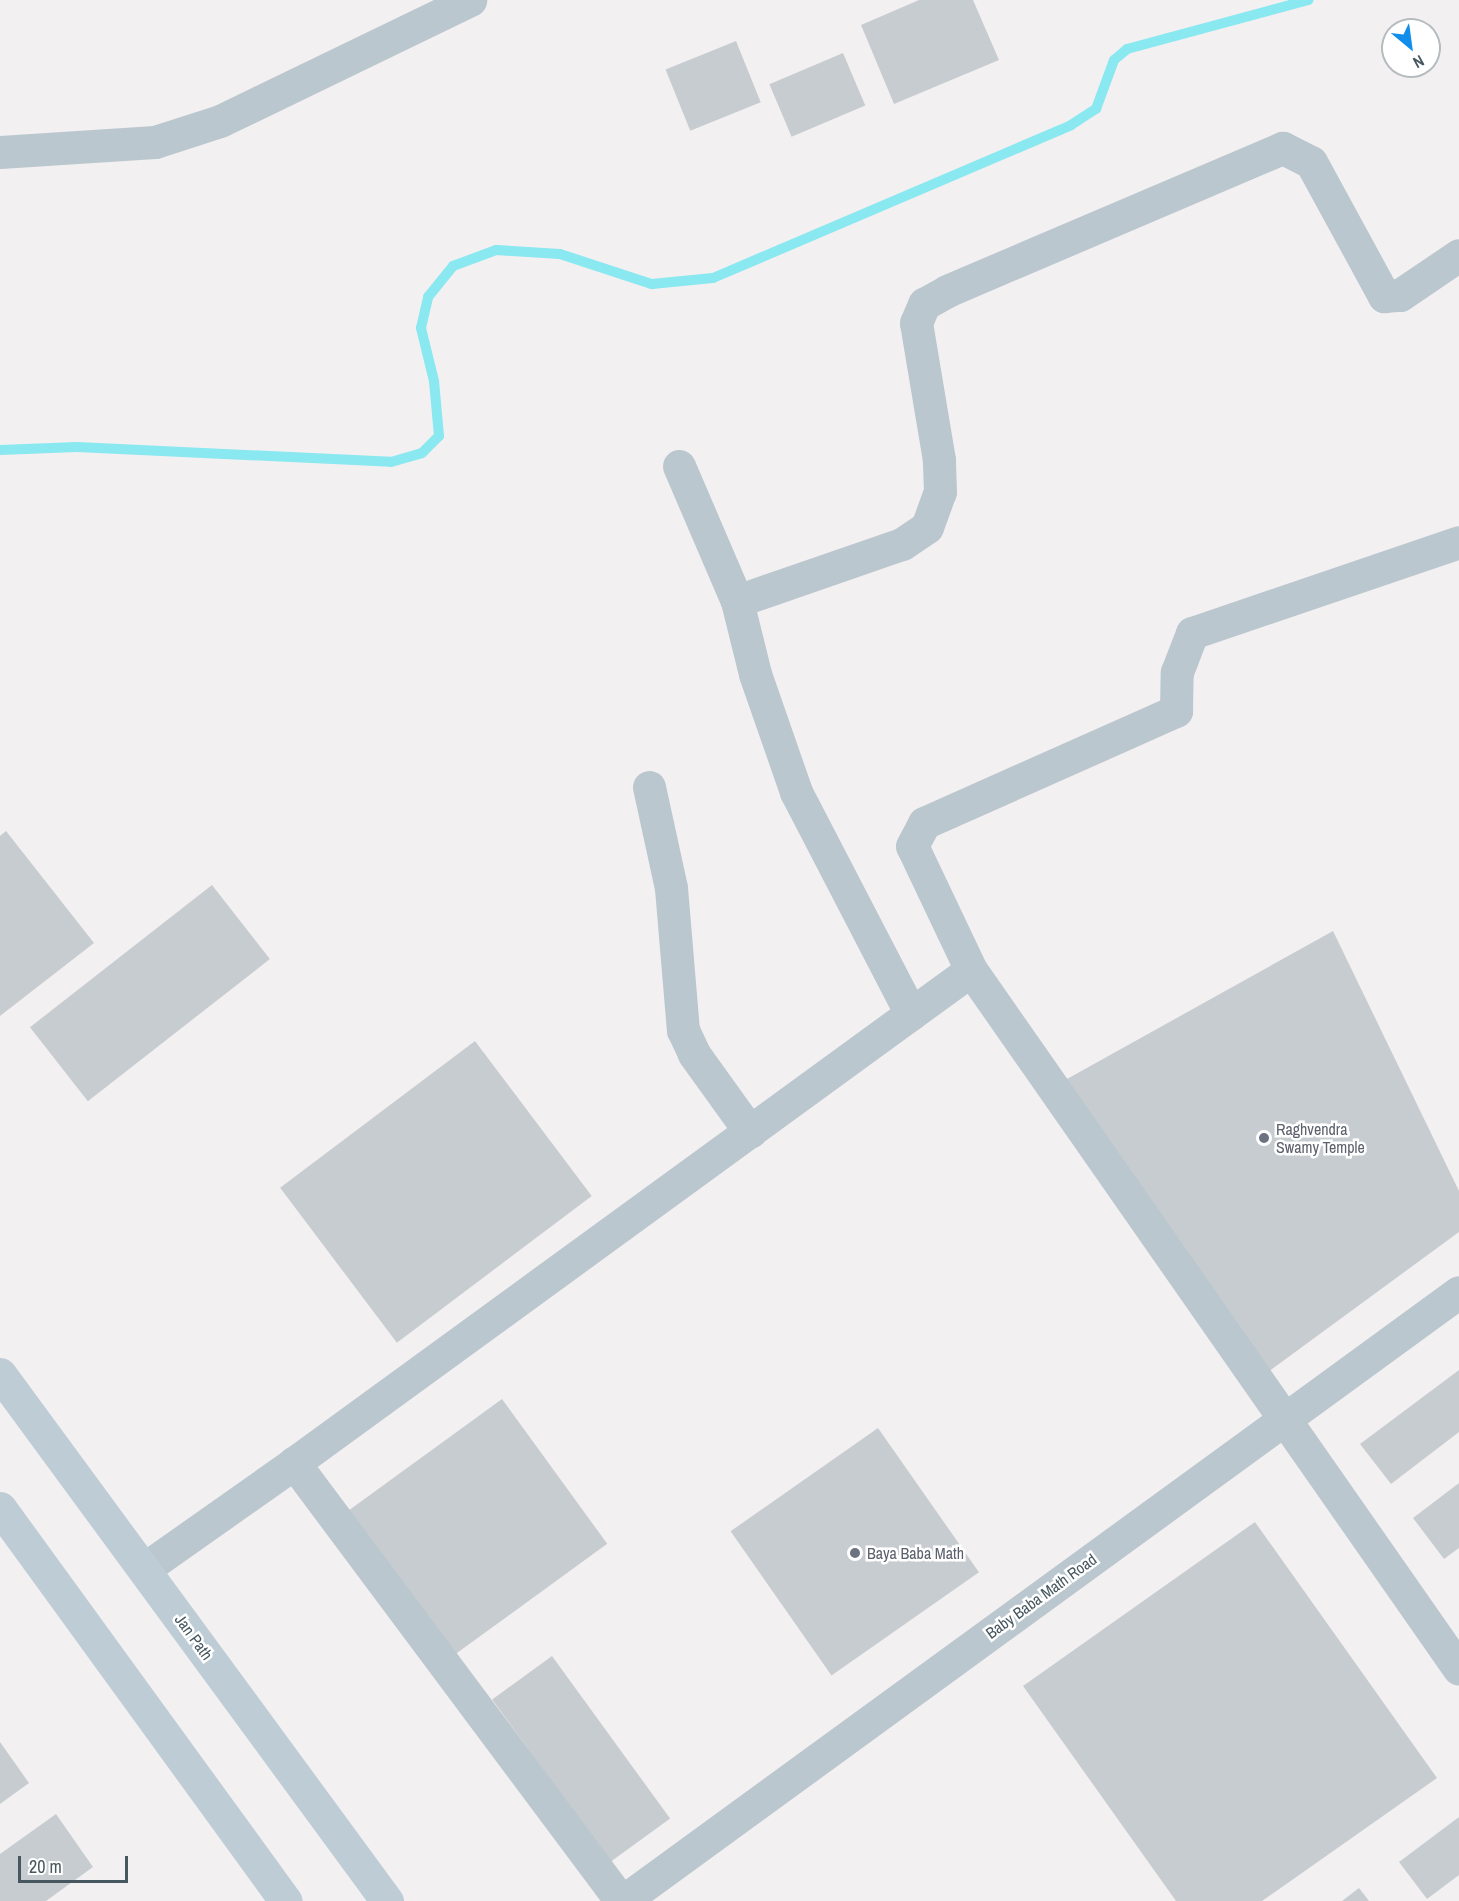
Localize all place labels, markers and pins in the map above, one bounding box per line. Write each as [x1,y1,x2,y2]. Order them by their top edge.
place label: Raghvendra Swamy Temple [1276,1119,1365,1157]
marker: Raghvendra Swamy Temple [1257,1131,1271,1145]
place label: Baya Baba Math [867,1543,964,1563]
marker: Baya Baba Math [848,1546,862,1560]

